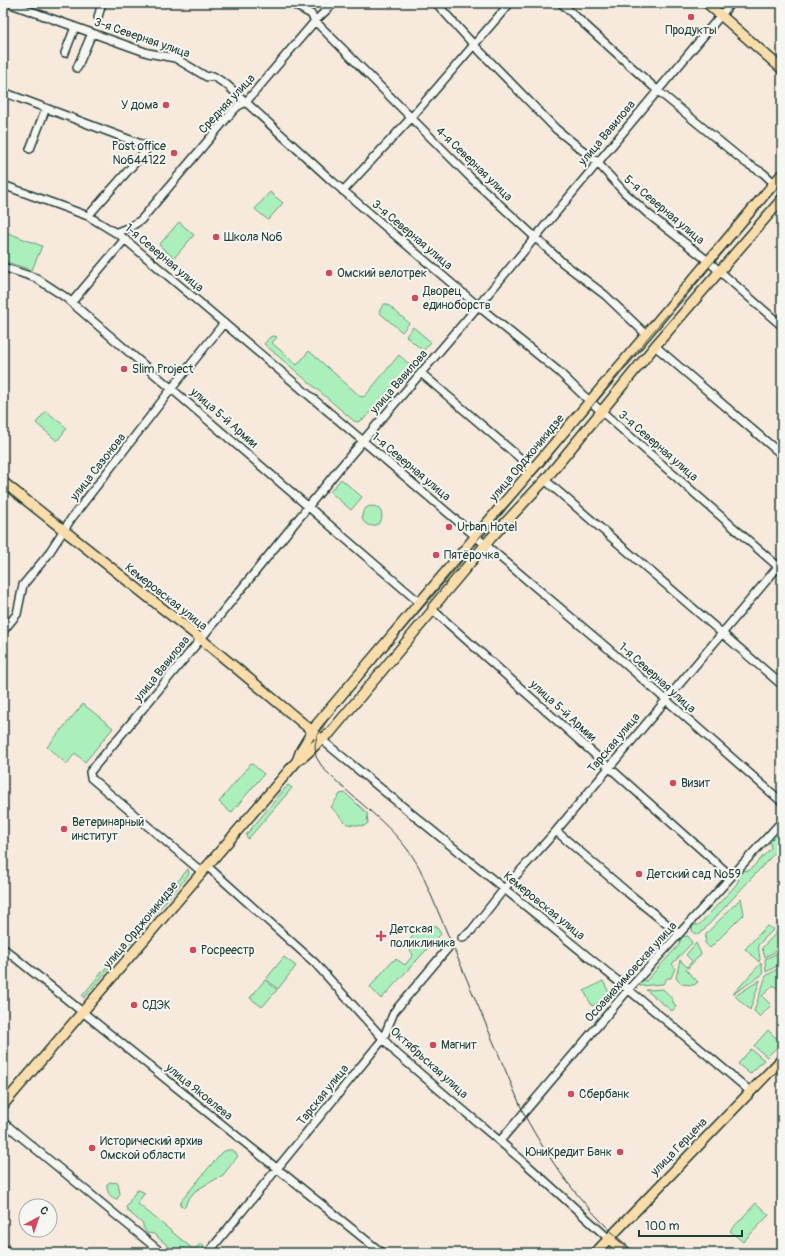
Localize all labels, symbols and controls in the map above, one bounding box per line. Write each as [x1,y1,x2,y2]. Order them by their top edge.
marker: Продукты [686,12,696,22]
street label: 3-я Северная улица [92,15,192,62]
place label: Продукты [665,23,717,38]
street label: Средняя улица [196,71,259,137]
street label: улица Вавилова [575,97,639,169]
place label: У дома [121,98,158,113]
marker: У дома [161,100,171,110]
street label: 4-я Северная улица [433,124,516,205]
place label: Post office №644122 [112,139,166,168]
marker: Post office №644122 [169,148,179,158]
street label: 5-я Северная улица [621,172,708,248]
street label: 3-я Северная улица [369,197,456,273]
street label: 1-я Северная улица [121,221,207,296]
place label: Школа №6 [224,230,283,245]
marker: Школа №6 [211,232,221,242]
place label: Омский велотрек [337,266,427,281]
marker: Омский велотрек [324,268,334,278]
place label: Дворец единоборств [422,284,491,313]
marker: Дворец единоборств [410,293,420,303]
street label: улица Вавилова [366,346,431,418]
place label: Slim Project [132,362,194,377]
marker: Slim Project [119,364,129,374]
street label: улица 5-й Армии [186,384,261,452]
street label: 3-я Северная улица [615,407,701,485]
street label: улица Орджоникидзе [486,411,568,505]
street label: улица Сазонова [66,430,129,505]
street label: 1-я Северная улица [368,430,454,505]
place label: Urban Hotel [457,520,518,535]
marker: Urban Hotel [444,522,454,532]
place label: Пятёрочка [444,548,500,563]
marker: Пятёрочка [431,550,441,560]
street label: Кемеровская улица [122,560,211,634]
street label: улица Вавилова [130,633,193,706]
street label: 1-я Северная улица [615,639,699,717]
street label: улица 5-й Армии [526,676,600,745]
street label: Тарская улица [585,710,644,776]
place label: Визит [681,776,710,791]
marker: Визит [668,778,678,788]
place label: Ветеринарный институт [72,815,145,844]
marker: Ветеринарный институт [59,824,69,834]
place label: Детский сад №59 [646,867,741,882]
street label: Кемеровская улица [500,868,588,944]
marker: Детский сад №59 [634,869,644,879]
street label: улица Орджоникидзе [100,878,182,972]
street label: Осоавиахимовская улица [582,918,680,1025]
place label: Детская поликлиника [389,922,456,951]
marker: Детская поликлиника [375,930,387,942]
place label: Росреестр [201,943,255,958]
marker: Росреестр [188,945,198,955]
place label: СДЭК [142,998,171,1013]
marker: СДЭК [129,1000,139,1010]
street label: Октябрьская улица [387,1024,471,1102]
place label: Магнит [441,1038,477,1053]
marker: Магнит [428,1040,438,1050]
street label: улица Яковлева [162,1060,236,1124]
street label: Тарская улица [294,1061,352,1128]
place label: Сбербанк [579,1087,630,1102]
marker: Сбербанк [566,1089,576,1099]
street label: улица Герцена [647,1115,711,1180]
place label: Исторический архив Омской области [100,1134,203,1163]
marker: Исторический архив Омской области [87,1143,97,1153]
place label: ЮниКредит Банк [526,1145,612,1160]
marker: ЮниКредит Банк [615,1147,625,1157]
north arrow [18,1198,58,1238]
text: С [37,1204,51,1218]
scale bar [639,1212,742,1238]
text: 100 m [645,1219,680,1234]

